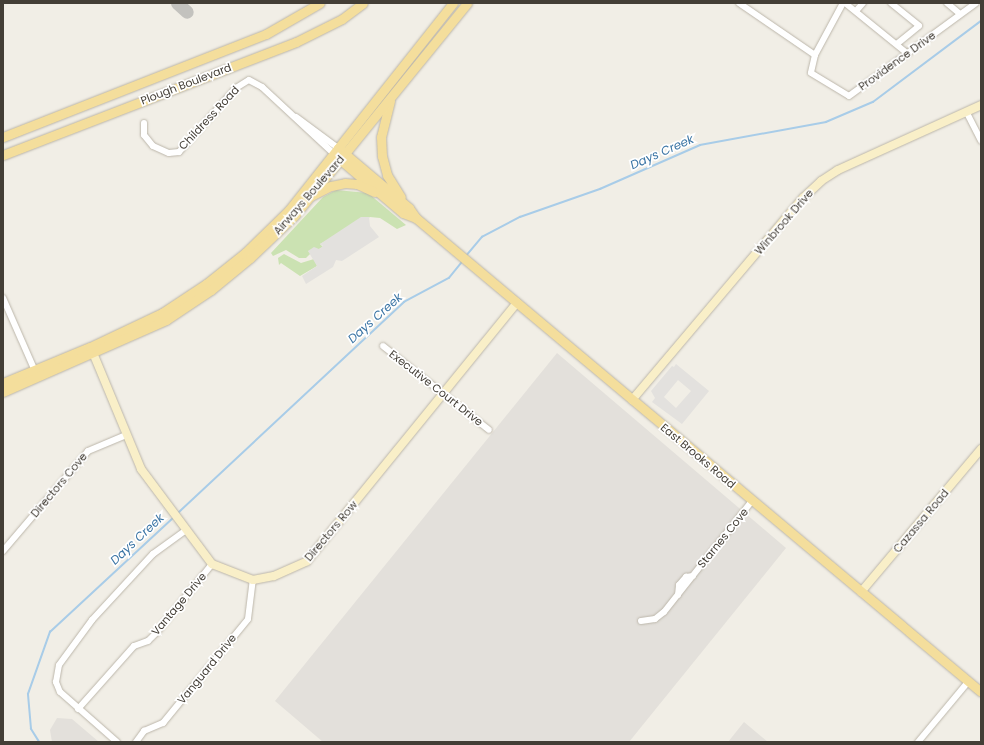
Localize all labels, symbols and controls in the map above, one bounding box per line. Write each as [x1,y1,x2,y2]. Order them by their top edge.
street label: Providence Drive [856,29,938,93]
street label: Plough Boulevard [139,61,233,107]
street label: Childress Road [176,83,242,153]
water label: Days Creek [628,132,696,172]
street label: Airways Boulevard [271,153,347,237]
street label: Winbrook Drive [752,187,816,257]
water label: Days Creek [345,290,405,346]
street label: Executive Court Drive [387,347,485,429]
street label: East Brooks Road [658,421,738,491]
street label: Directors Cove [28,450,90,520]
street label: Cazassa Road [891,487,951,555]
street label: Directors Row [302,498,360,564]
street label: Starnes Cove [695,505,751,571]
water label: Days Creek [107,511,167,567]
street label: Vantage Drive [149,570,209,638]
street label: Vanguard Drive [175,631,239,707]

